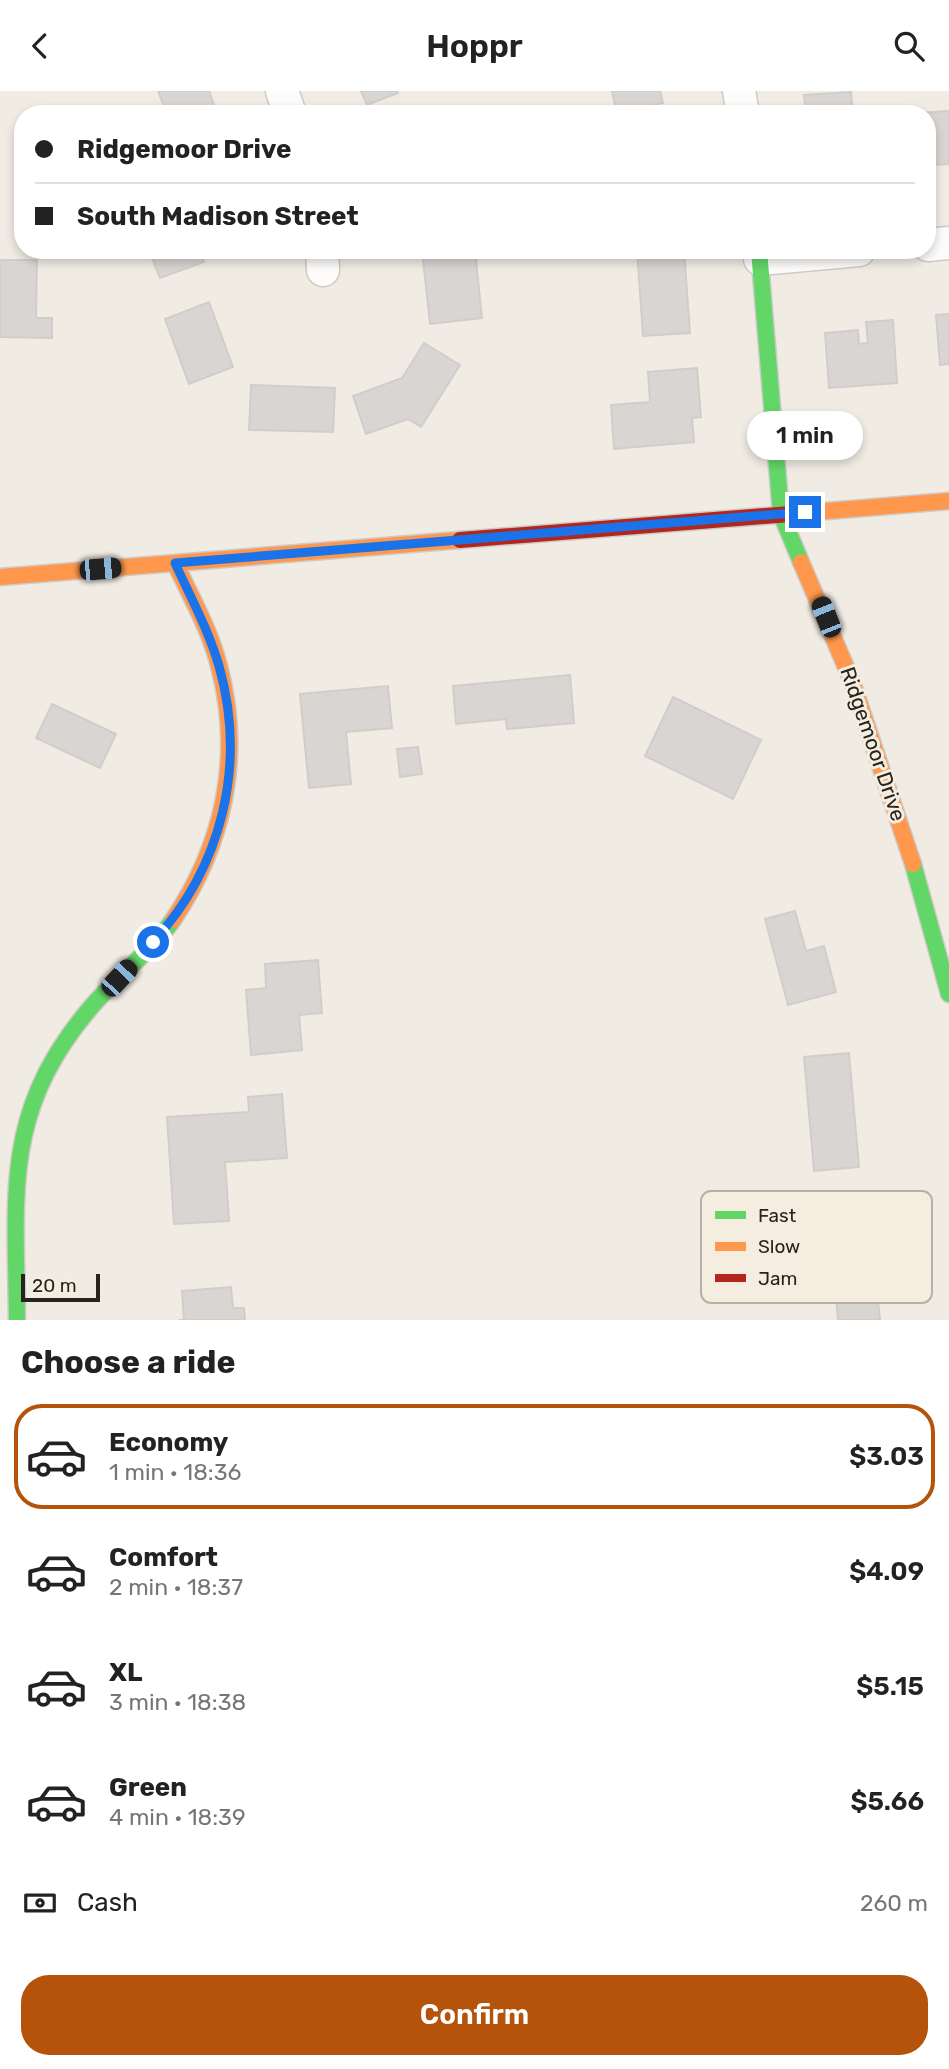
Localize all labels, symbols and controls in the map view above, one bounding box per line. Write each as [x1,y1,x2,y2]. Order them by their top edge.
icon: back [21,27,59,65]
text: Hoppr [426,27,523,65]
icon: search [890,27,928,65]
text: Ridgemoor Drive [77,134,291,165]
text: South Madison Street [77,201,359,232]
callout: 1 min [747,411,863,459]
text: 1 min [776,421,834,449]
route end [789,496,821,528]
car [79,557,122,581]
car [809,594,844,640]
street label: Ridgemoor Drive [835,663,912,824]
route start [137,926,169,958]
car [97,955,142,1001]
legend [701,1191,932,1303]
text: Fast [758,1204,797,1227]
text: Slow [758,1235,800,1258]
text: Jam [758,1267,797,1290]
scale bar [21,1271,100,1303]
text: 20 m [32,1274,77,1297]
text: Choose a ride [21,1343,235,1381]
icon: car [25,1425,88,1488]
text: Economy [109,1427,228,1458]
text: $3.03 [849,1441,924,1472]
text: 1 min · 18:36 [109,1458,241,1486]
icon: car [25,1540,88,1603]
text: Comfort [109,1542,218,1573]
text: $4.09 [849,1556,924,1587]
text: 2 min · 18:37 [109,1573,243,1601]
icon: car [25,1655,88,1718]
text: XL [109,1657,142,1688]
text: $5.15 [856,1671,924,1702]
text: 3 min · 18:38 [109,1688,246,1716]
icon: car [25,1770,88,1833]
text: Green [109,1772,187,1803]
text: $5.66 [851,1786,924,1817]
text: 4 min · 18:39 [109,1803,246,1831]
icon: cash [21,1884,59,1922]
text: Cash [77,1887,138,1918]
text: 260 m [860,1889,928,1917]
button: Confirm [21,1975,928,2055]

